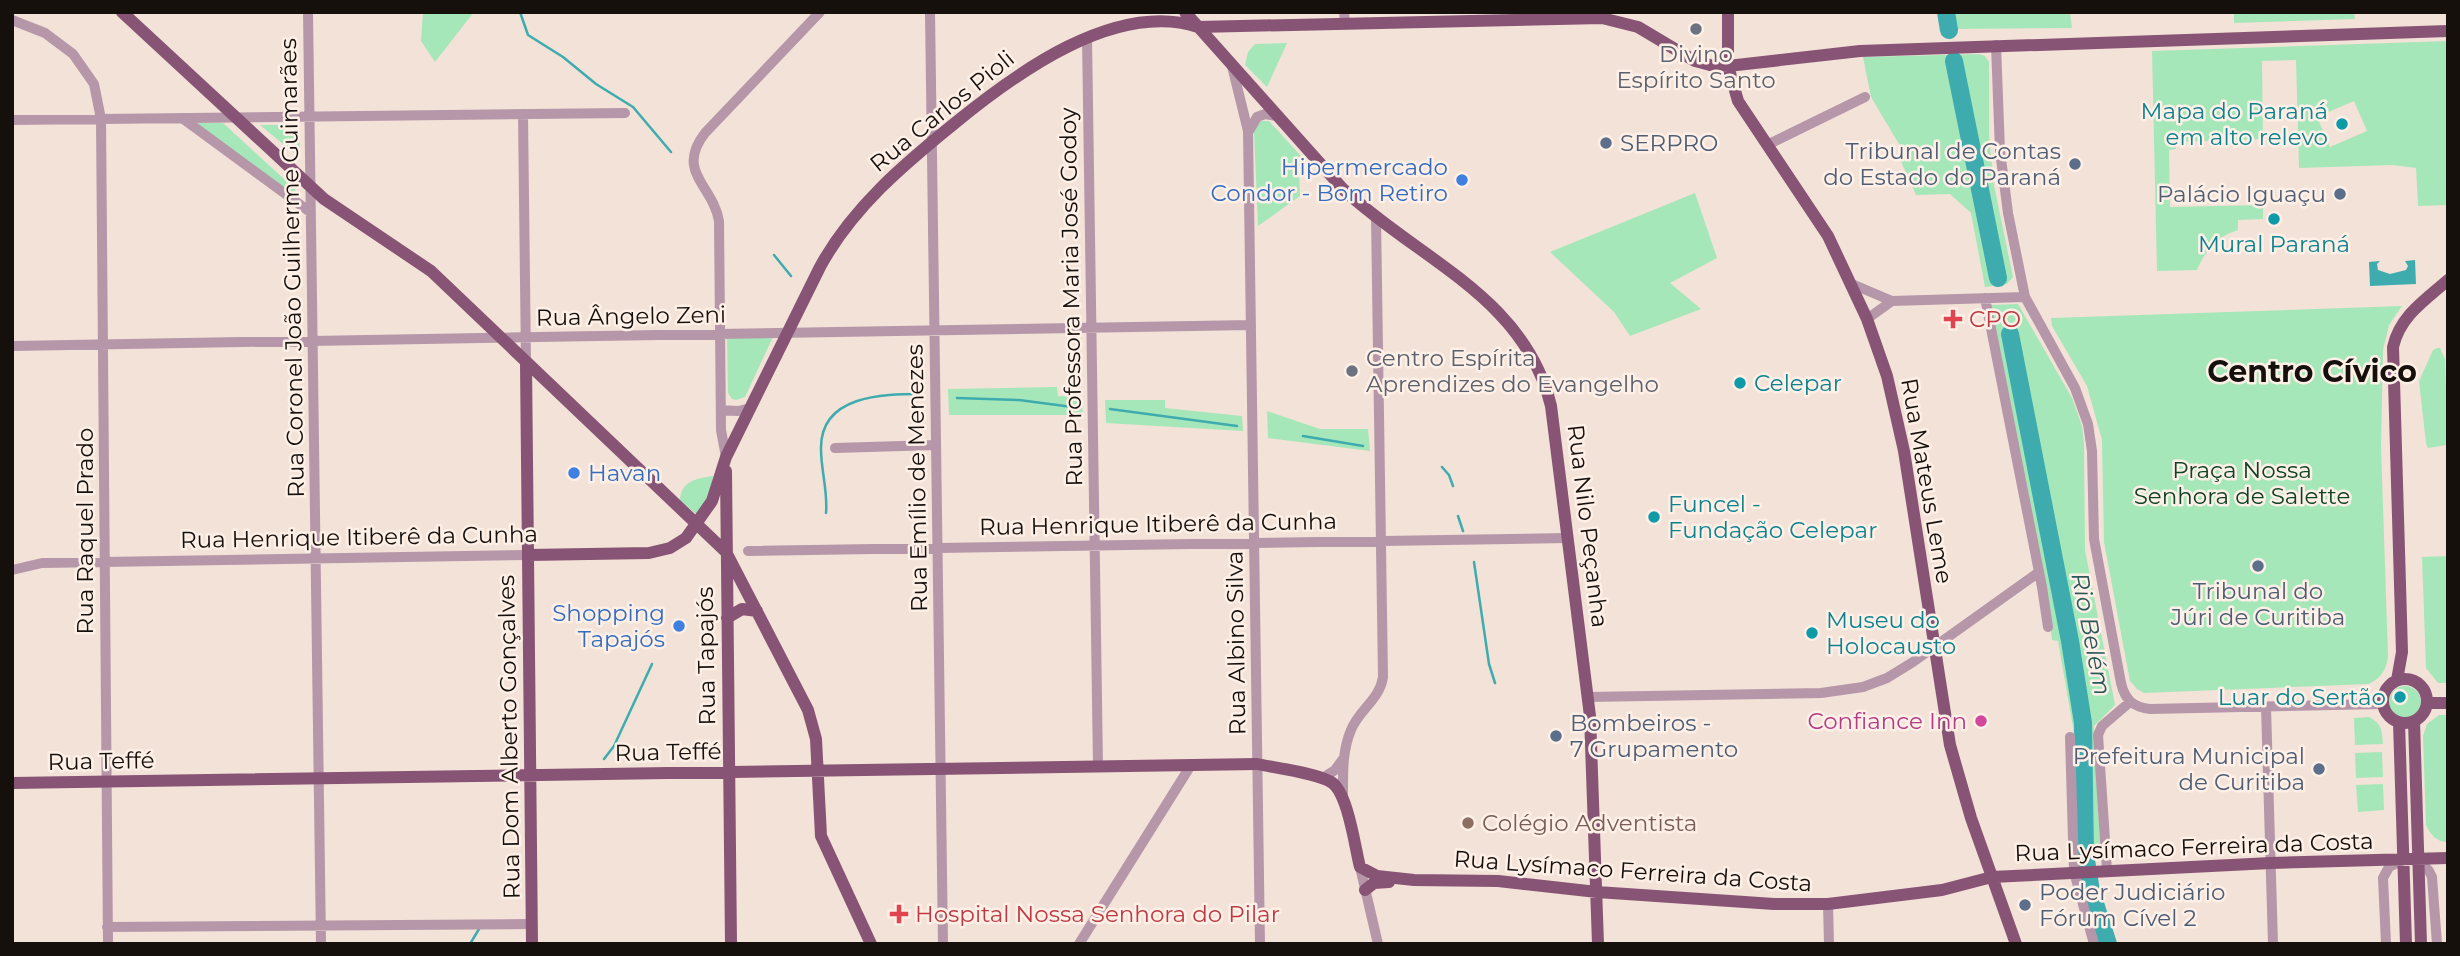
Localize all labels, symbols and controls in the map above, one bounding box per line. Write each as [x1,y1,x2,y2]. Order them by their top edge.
marker: Divino Espírito Santo [1688,21,1704,37]
street label: Rua Coronel João Guilherme Guimarães [274,38,310,498]
place label: Divino Espírito Santo [1616,40,1776,94]
street label: Rua Carlos Pioli [864,44,1020,178]
place label: Mapa do Paraná em alto relevo [2141,97,2328,151]
street label: Rua Professora Maria José Godoy [1054,107,1088,487]
marker: Mapa do Paraná em alto relevo [2334,116,2350,132]
place label: SERPRO [1620,129,1718,157]
marker: SERPRO [1598,135,1614,151]
place label: Tribunal de Contas do Estado do Paraná [1823,137,2061,191]
place label: Hipermercado Condor - Bom Retiro [1211,153,1448,207]
marker: Tribunal de Contas do Estado do Paraná [2067,156,2083,172]
marker: Hipermercado Condor - Bom Retiro [1454,172,1470,188]
place label: Palácio Iguaçu [2157,180,2326,208]
marker: Palácio Iguaçu [2332,186,2348,202]
marker: Mural Paraná [2266,211,2282,227]
place label: Mural Paraná [2198,230,2350,258]
street label: Rua Ângelo Zeni [536,300,726,332]
place label: CPO [1969,305,2021,333]
marker: CPO [1943,309,1963,329]
street label: Rua Emílio de Menezes [901,344,933,612]
place label: Centro Espírita Aprendizes do Evangelho [1366,344,1659,398]
district label: Centro Cívico [2207,353,2417,390]
marker: Centro Espírita Aprendizes do Evangelho [1344,363,1360,379]
place label: Celepar [1754,369,1842,397]
marker: Celepar [1732,375,1748,391]
street label: Rua Mateus Leme [1895,376,1959,586]
street label: Rua Nilo Peçanha [1562,423,1614,629]
street label: Rua Raquel Prado [71,428,99,634]
park label: Praça Nossa Senhora de Salette [2134,456,2350,510]
place label: Havan [588,459,661,487]
marker: Havan [566,465,582,481]
place label: Funcel - Fundação Celepar [1668,490,1877,544]
street label: Rua Henrique Itiberê da Cunha [979,507,1337,541]
marker: Funcel - Fundação Celepar [1646,509,1662,525]
street label: Rua Henrique Itiberê da Cunha [180,520,538,554]
street label: Rua Albino Silva [1220,551,1252,735]
marker: Tribunal do Júri de Curitiba [2250,558,2266,574]
water label: Rio Belém [2065,570,2118,698]
street label: Rua Dom Alberto Gonçalves [492,575,526,899]
place label: Tribunal do Júri de Curitiba [2170,577,2345,631]
street label: Rua Tapajós [691,586,721,726]
place label: Shopping Tapajós [552,599,665,653]
place label: Museu do Holocausto [1826,606,1956,660]
marker: Shopping Tapajós [671,618,687,634]
marker: Museu do Holocausto [1804,625,1820,641]
place label: Luar do Sertão [2218,683,2386,711]
marker: Luar do Sertão [2392,689,2408,705]
place label: Confiance Inn [1807,707,1967,735]
place label: Bombeiros - 7 Grupamento [1570,709,1738,763]
marker: Confiance Inn [1973,713,1989,729]
marker: Bombeiros - 7 Grupamento [1548,728,1564,744]
street label: Rua Teffé [614,737,722,767]
place label: Prefeitura Municipal de Curitiba [2073,742,2305,796]
street label: Rua Teffé [47,746,155,776]
marker: Prefeitura Municipal de Curitiba [2311,761,2327,777]
place label: Colégio Adventista [1482,809,1697,837]
marker: Colégio Adventista [1460,815,1476,831]
street label: Rua Lysímaco Ferreira da Costa [2014,827,2374,867]
street label: Rua Lysímaco Ferreira da Costa [1453,845,1813,897]
place label: Poder Judiciário Fórum Cível 2 [2039,878,2225,932]
marker: Poder Judiciário Fórum Cível 2 [2017,897,2033,913]
place label: Hospital Nossa Senhora do Pilar [915,900,1280,928]
marker: Hospital Nossa Senhora do Pilar [889,904,909,924]

